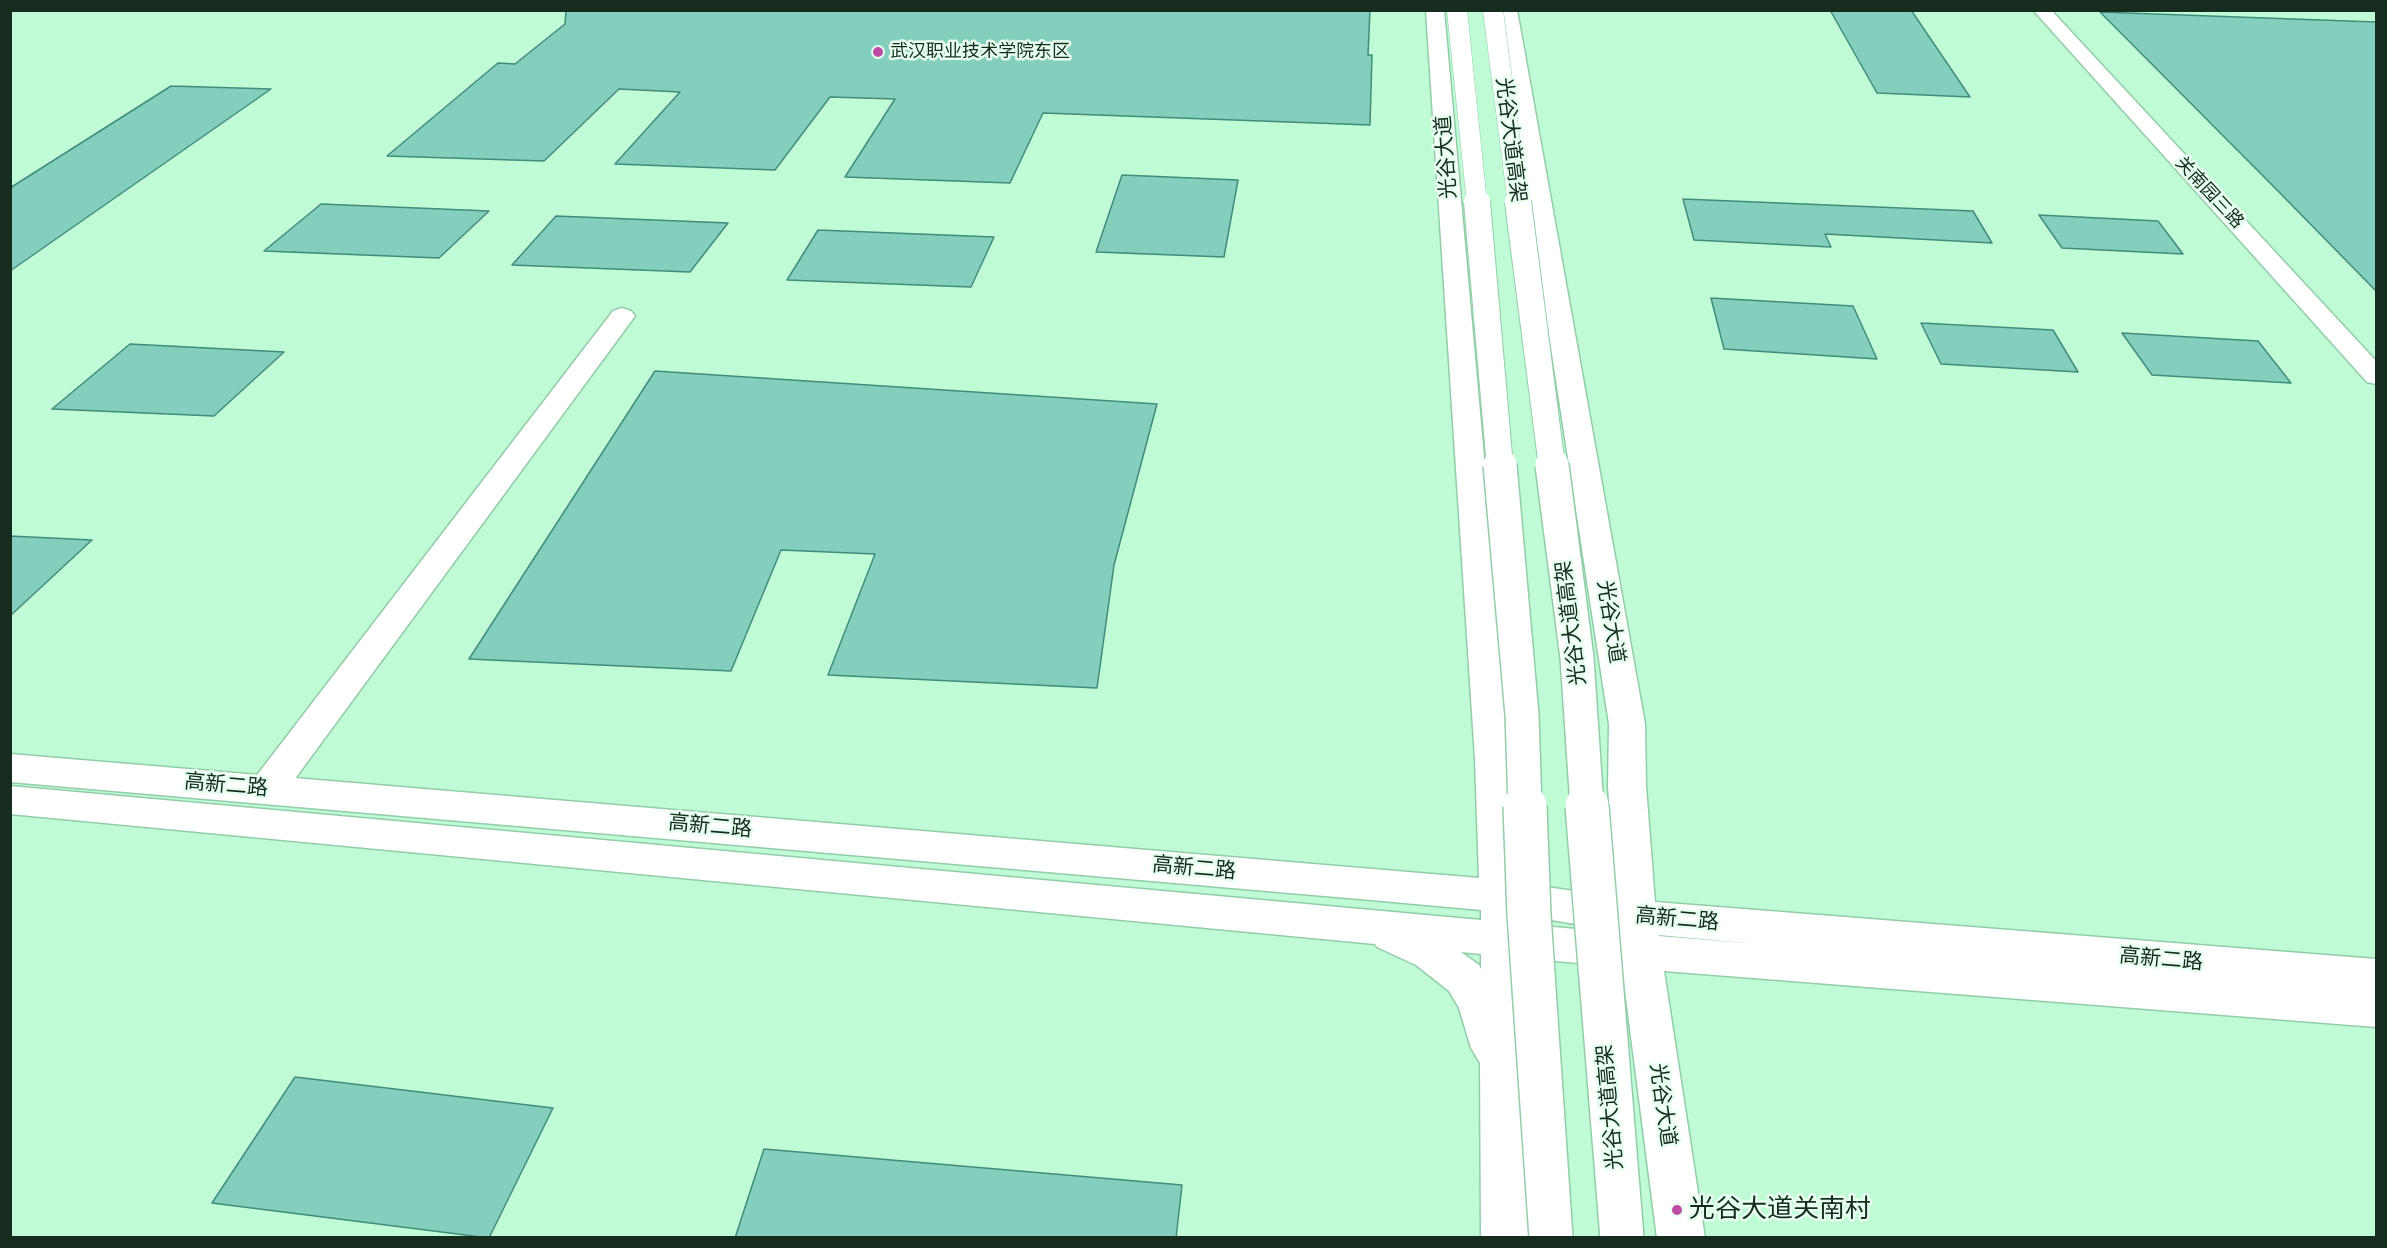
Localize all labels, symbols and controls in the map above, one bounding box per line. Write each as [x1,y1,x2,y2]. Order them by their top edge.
place label: 武汉职业技术学院东区 [890,41,1070,63]
marker: 武汉职业技术学院东区 [871,45,885,59]
street label: 光谷大道高架 [1490,76,1530,204]
street label: 光谷大道 [1432,114,1462,200]
street label: 关南园三路 [2170,153,2248,233]
street label: 光谷大道高架 [1552,559,1592,687]
street label: 光谷大道 [1591,579,1629,665]
street label: 高新二路 [183,770,269,802]
street label: 高新二路 [667,811,753,843]
street label: 高新二路 [1151,853,1237,885]
street label: 高新二路 [1634,904,1720,936]
street label: 高新二路 [2118,944,2204,976]
street label: 光谷大道高架 [1593,1043,1629,1171]
street label: 光谷大道 [1644,1062,1680,1148]
place label: 光谷大道关南村 [1689,1194,1871,1226]
marker: 光谷大道关南村 [1670,1203,1684,1217]

